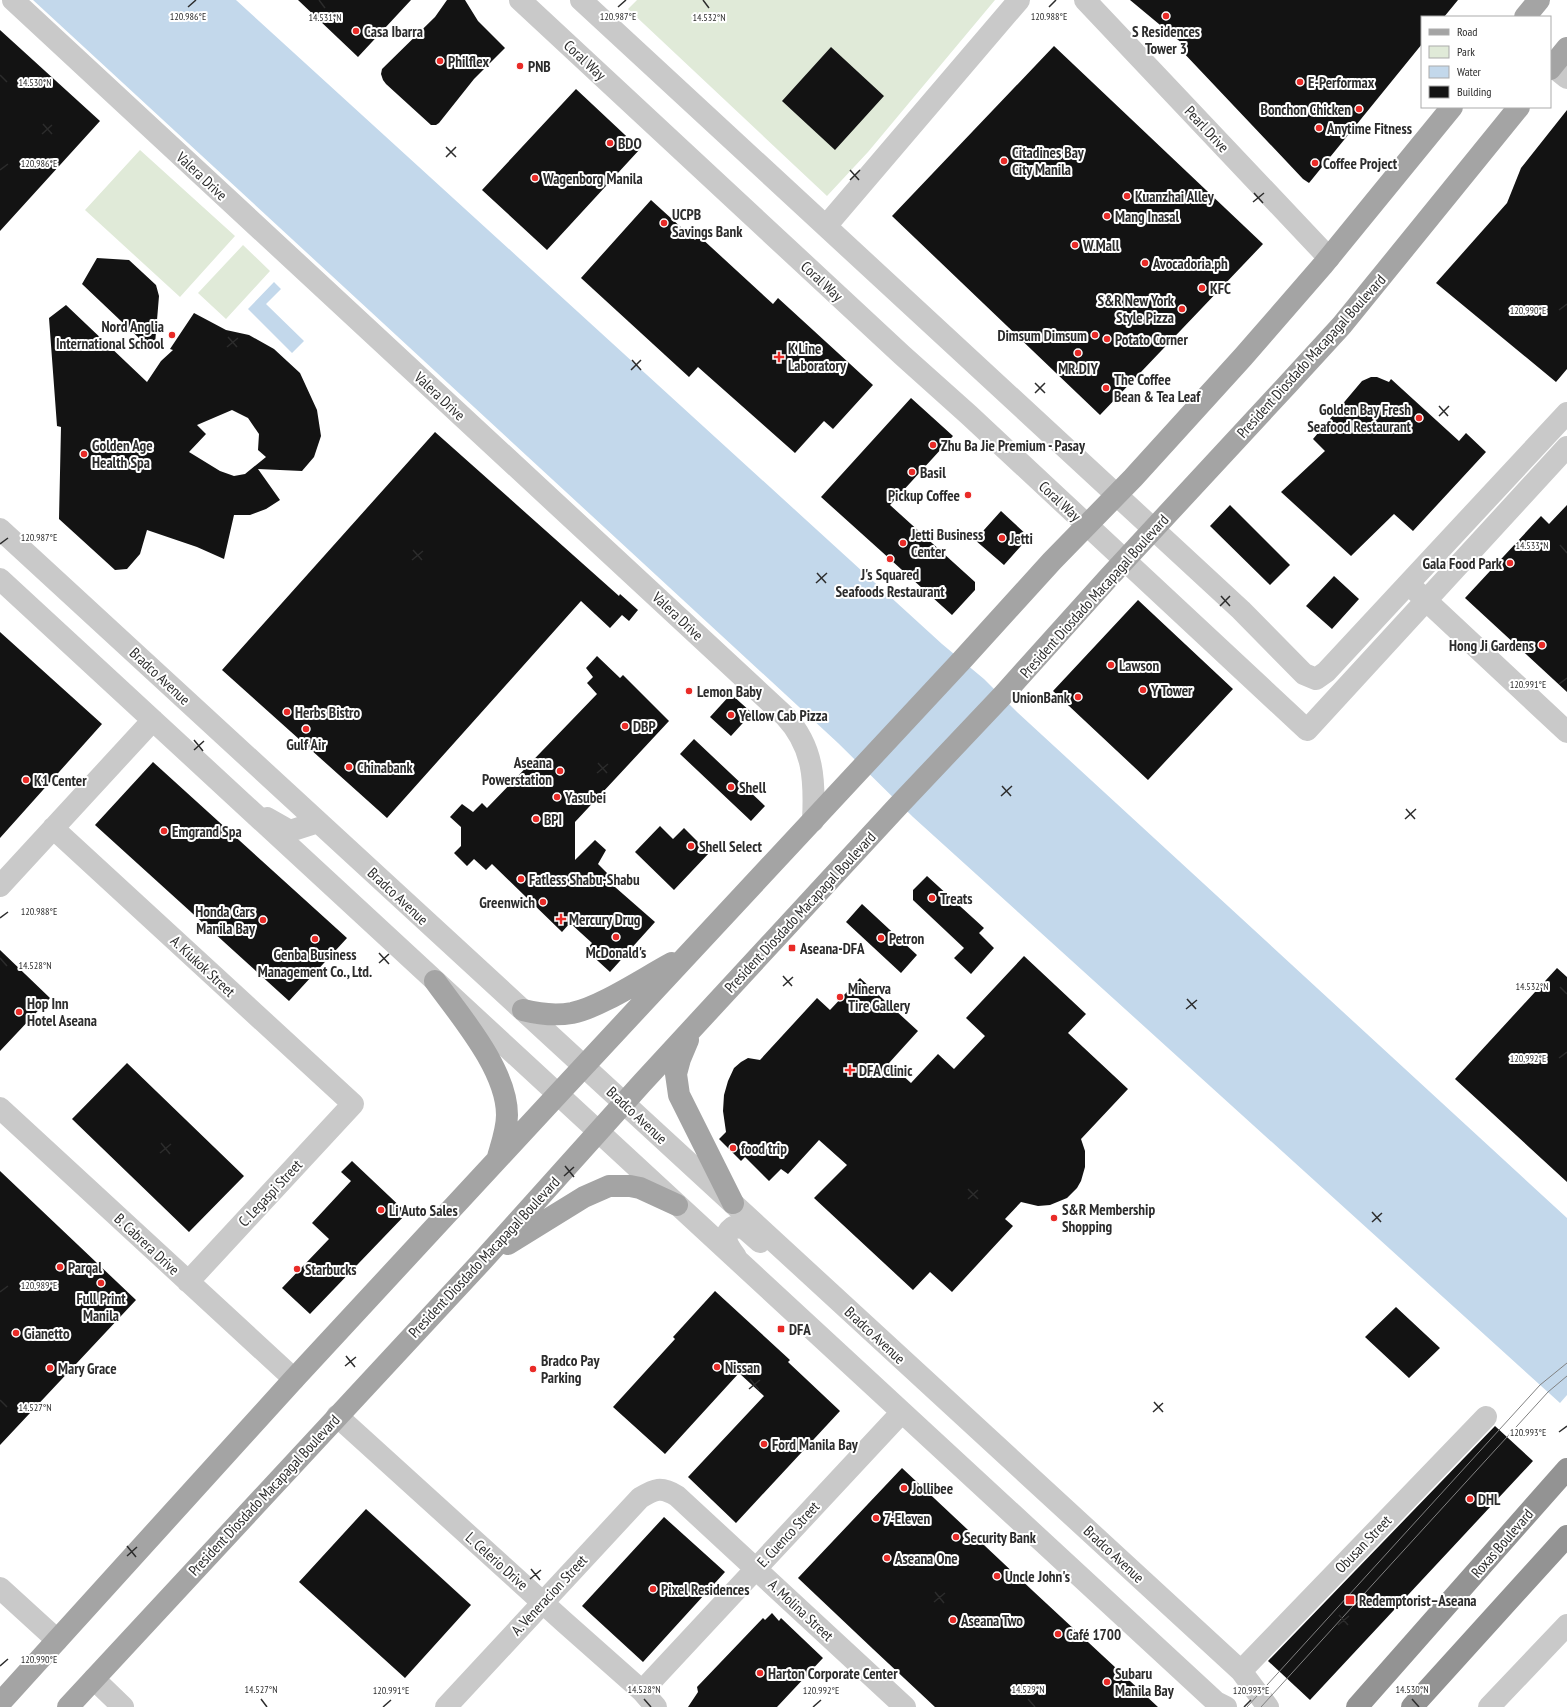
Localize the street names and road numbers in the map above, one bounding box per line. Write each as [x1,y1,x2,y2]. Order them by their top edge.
street label: Coral Way [560,36,610,84]
street label: Pearl Drive [1181,102,1233,156]
street label: Valera Drive [172,147,231,204]
street label: Coral Way [797,257,847,305]
street label: President Diosdado Macapagal Boulevard [1233,270,1389,442]
street label: Valera Drive [410,367,469,424]
street label: Coral Way [1035,477,1085,525]
street label: President Diosdado Macapagal Boulevard [1016,510,1172,682]
street label: Valera Drive [648,587,707,644]
street label: Bradco Avenue [126,643,194,709]
street label: President Diosdado Macapagal Boulevard [720,827,880,997]
street label: Bradco Avenue [364,863,432,929]
street label: A. Kiukok Street [167,931,239,1001]
street label: Bradco Avenue [603,1082,671,1148]
street label: C. Legaspi Street [234,1155,306,1231]
street label: President Diosdado Macapagal Boulevard [404,1172,564,1342]
street label: B. Cabrera Drive [111,1209,183,1279]
street label: Bradco Avenue [841,1302,909,1368]
street label: President Diosdado Macapagal Boulevard [184,1410,344,1580]
street label: E. Cuenco Street [753,1497,823,1571]
street label: Roxas Boulevard [1467,1505,1537,1581]
street label: Obusan Street [1331,1511,1395,1577]
street label: Bradco Avenue [1080,1521,1148,1587]
street label: L. Celerio Drive [462,1528,532,1594]
street label: A. Veneracion Street [507,1551,591,1639]
street label: A. Molina Street [765,1575,837,1645]

